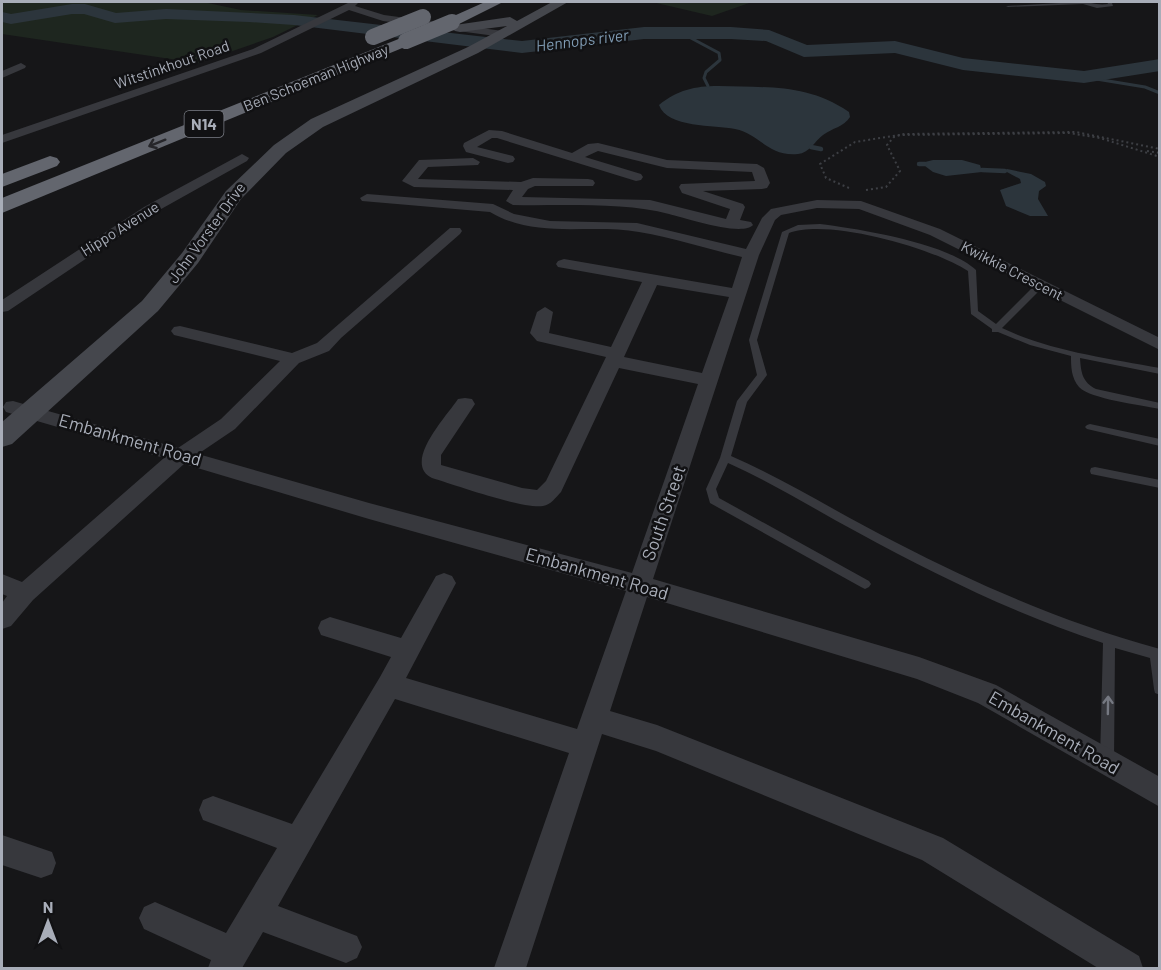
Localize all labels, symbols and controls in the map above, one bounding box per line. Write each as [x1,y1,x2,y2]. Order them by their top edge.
water label: Hennops river [534,24,631,55]
street label: Witstinkhout Road [112,36,232,92]
street label: Ben Schoeman Highway [240,40,391,114]
road number: N14 [184,111,224,137]
one-way arrow [149,138,167,149]
street label: John Vorster Drive [164,179,249,286]
street label: Hippo Avenue [77,197,162,259]
street label: Kwikkie Crescent [958,237,1067,304]
street label: Embankment Road [56,408,204,470]
street label: South Street [637,462,690,563]
street label: Embankment Road [523,542,671,604]
street label: Embankment Road [985,686,1124,779]
one-way arrow [1102,695,1114,715]
north arrow [18,892,78,952]
text: N [43,897,53,916]

